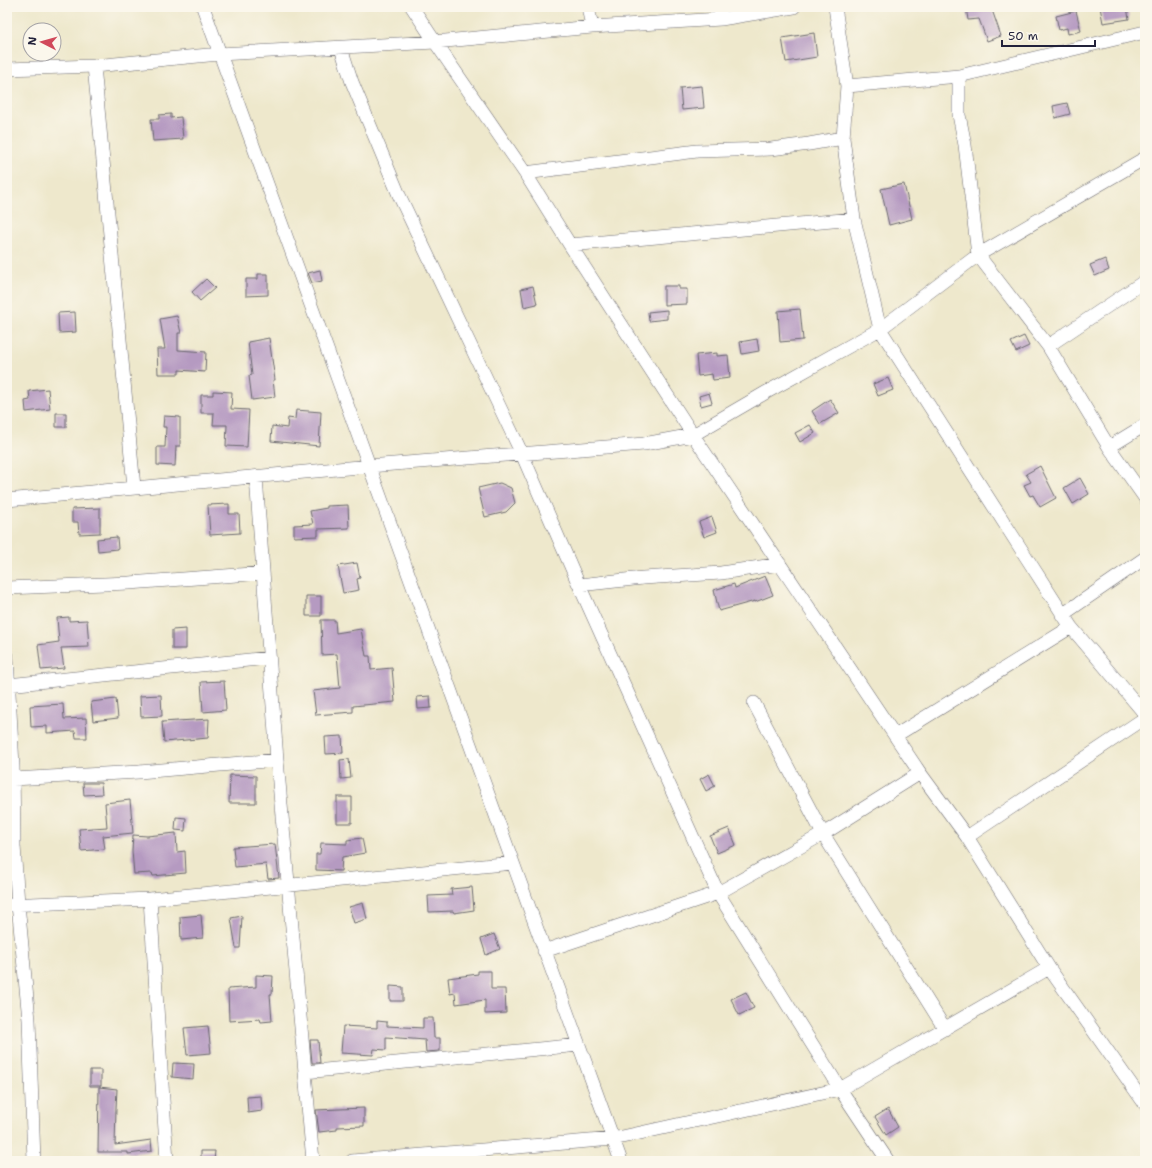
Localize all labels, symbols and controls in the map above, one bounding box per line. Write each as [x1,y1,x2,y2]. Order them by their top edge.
north arrow [22,22,62,62]
scale bar [1002,22,1095,48]
text: 50 m [1008,28,1038,44]
text: N [25,36,40,46]

